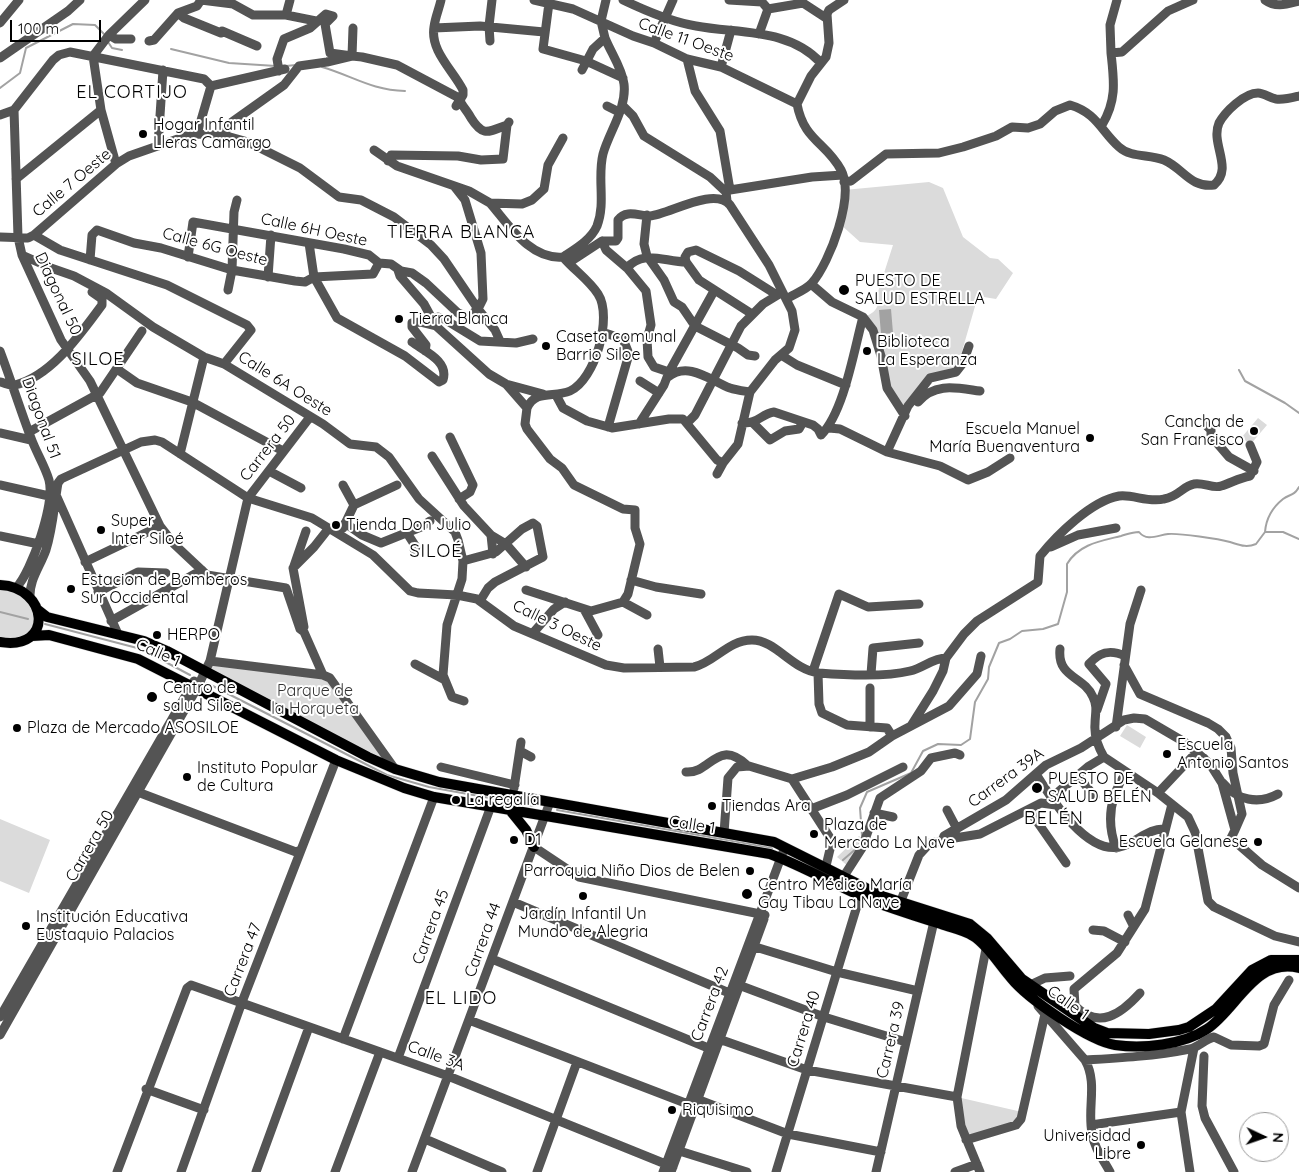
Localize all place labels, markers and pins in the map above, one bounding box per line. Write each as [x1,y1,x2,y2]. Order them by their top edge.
place label: Hogar Infantil Lleras Camargo [153,115,271,153]
marker: Hogar Infantil Lleras Camargo [137,128,149,140]
place label: PUESTO DE SALUD ESTRELLA [855,271,985,309]
marker: PUESTO DE SALUD ESTRELLA [837,283,851,297]
place label: Tierra Blanca [409,309,508,329]
marker: Tierra Blanca [393,313,405,325]
place label: Caseta comunal Barrio Siloe [556,327,676,365]
place label: Biblioteca La Esperanza [877,332,977,370]
marker: Caseta comunal Barrio Siloe [540,340,552,352]
marker: Biblioteca La Esperanza [861,345,873,357]
place label: Cancha de San Francisco [1141,412,1244,450]
place label: Escuela Manuel María Buenaventura [929,419,1080,457]
marker: Cancha de San Francisco [1248,425,1260,437]
marker: Escuela Manuel María Buenaventura [1084,432,1096,444]
place label: Super Inter Siloé [111,511,184,549]
place label: Tienda Don Julio [346,515,471,535]
marker: Tienda Don Julio [330,519,342,531]
marker: Super Inter Siloé [95,524,107,536]
place label: Estacion de Bomberos Sur Occidental [81,570,247,608]
marker: Estacion de Bomberos Sur Occidental [65,583,77,595]
place label: HERPO [167,625,220,645]
marker: HERPO [151,629,163,641]
place label: Centro de salud Siloe [163,678,242,716]
marker: Centro de salud Siloe [145,690,159,704]
place label: Plaza de Mercado ASOSILOE [27,718,239,738]
marker: Plaza de Mercado ASOSILOE [11,722,23,734]
place label: Escuela Antonio Santos [1177,735,1289,773]
marker: Escuela Antonio Santos [1161,748,1173,760]
place label: Instituto Popular de Cultura [197,758,318,796]
place label: PUESTO DE SALUD BELÉN [1048,769,1152,807]
marker: Instituto Popular de Cultura [181,771,193,783]
marker: PUESTO DE SALUD BELÉN [1030,781,1044,795]
place label: La regalía [466,790,540,810]
marker: La regalía [450,794,462,806]
place label: Tiendas Ara [722,796,811,816]
marker: Tiendas Ara [706,800,718,812]
place label: Plaza de Mercado La Nave [824,815,955,853]
marker: Plaza de Mercado La Nave [808,828,820,840]
place label: D1 [524,830,541,850]
place label: Escuela Gelanese [1119,832,1248,852]
marker: D1 [508,834,520,846]
marker: Escuela Gelanese [1252,836,1264,848]
place label: Parroquia Niño Dios de Belen [524,861,740,881]
marker: Parroquia Niño Dios de Belen [744,865,756,877]
place label: Centro Médico María Gay Tibau La Nave [758,875,912,913]
marker: Centro Médico María Gay Tibau La Nave [740,887,754,901]
marker: Jardín Infantil Un Mundo de Alegria [577,890,589,902]
place label: Jardín Infantil Un Mundo de Alegria [518,904,648,942]
place label: Institución Educativa Eustaquio Palacios [36,907,188,945]
marker: Institución Educativa Eustaquio Palacios [20,920,32,932]
place label: Riquisimo [682,1100,754,1120]
marker: Riquisimo [666,1104,678,1116]
place label: Universidad Libre [1043,1126,1131,1164]
marker: Universidad Libre [1135,1139,1147,1151]

